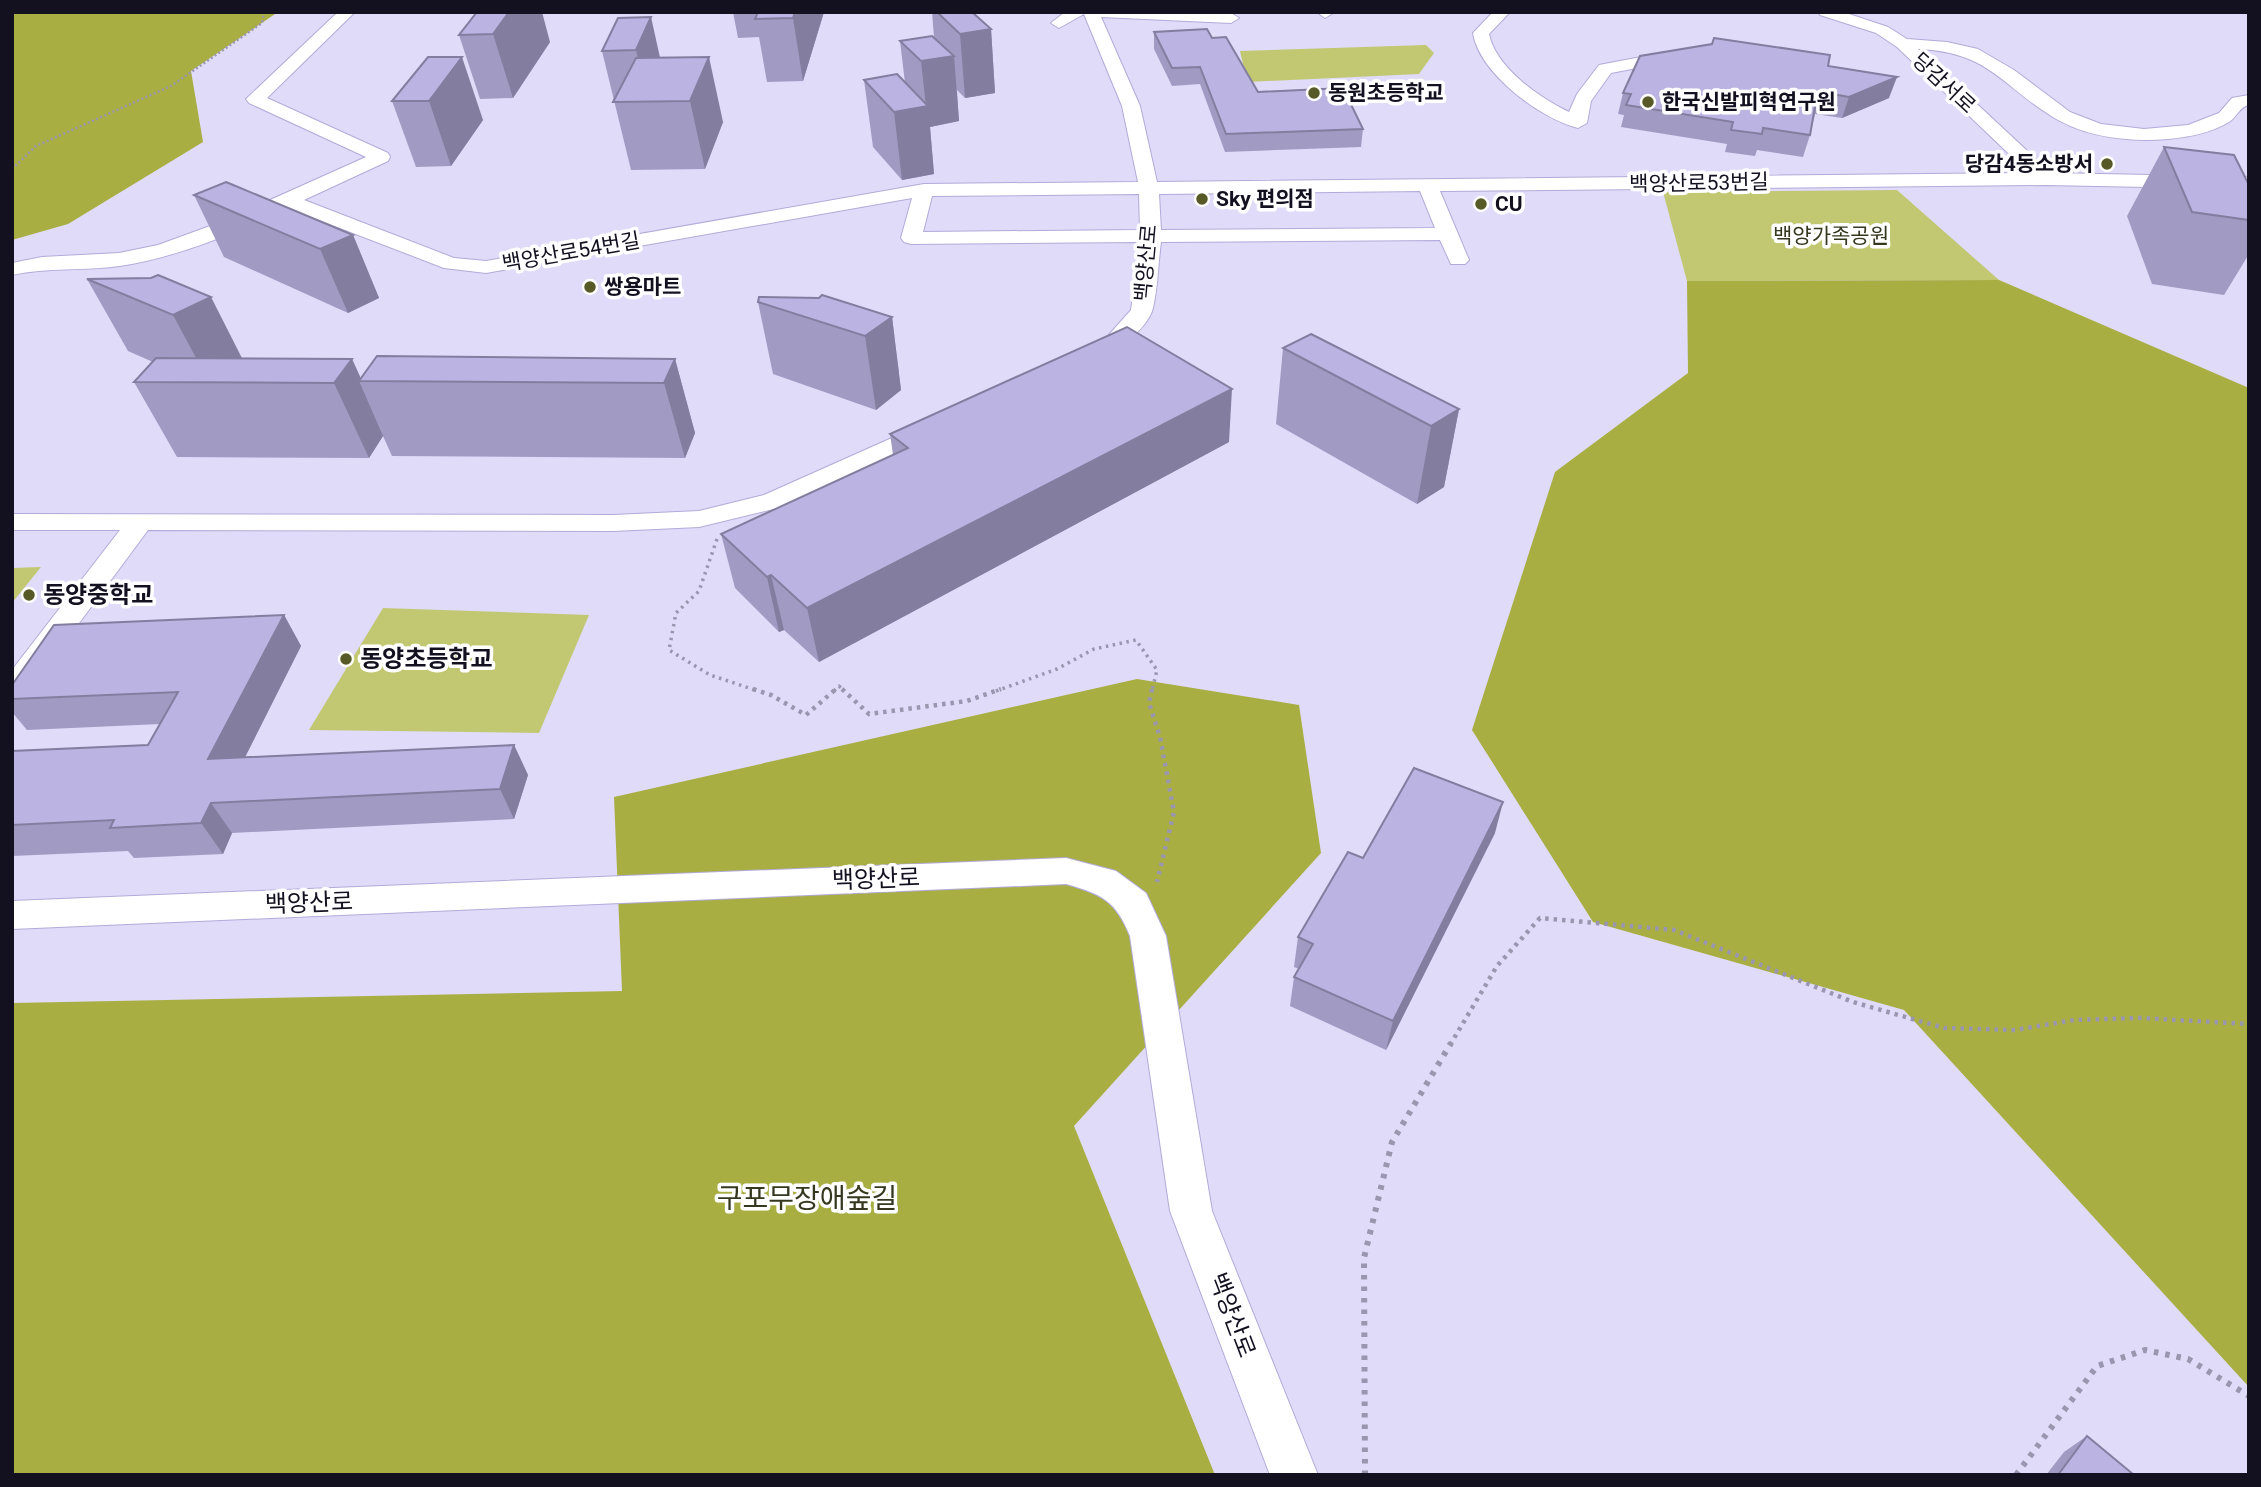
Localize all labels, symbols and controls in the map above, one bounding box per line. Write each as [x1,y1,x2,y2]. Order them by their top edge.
street label: 당감서로 [1908,48,1980,118]
place label: 동원초등학교 [1328,81,1444,105]
marker: 동원초등학교 [1306,85,1322,101]
place label: 한국신발피혁연구원 [1662,90,1836,114]
marker: 한국신발피혁연구원 [1640,94,1656,110]
place label: 당감4동소방서 [1965,152,2093,176]
marker: 당감4동소방서 [2099,156,2115,172]
street label: 백양산로53번길 [1629,170,1769,196]
place label: Sky 편의점 [1216,187,1314,211]
marker: Sky 편의점 [1194,191,1210,207]
place label: CU [1495,192,1523,216]
marker: CU [1473,196,1489,212]
street label: 백양산로 [1131,223,1161,303]
park label: 백양가족공원 [1773,224,1889,248]
street label: 백양산로54번길 [500,228,642,276]
place label: 쌍용마트 [604,275,681,299]
marker: 쌍용마트 [582,279,598,295]
place label: 동양중학교 [43,581,153,609]
marker: 동양중학교 [21,587,37,603]
place label: 동양초등학교 [360,645,492,673]
marker: 동양초등학교 [338,651,354,667]
street label: 백양산로 [831,863,921,895]
street label: 백양산로 [264,887,354,919]
park label: 구포무장애숲길 [717,1182,897,1215]
street label: 백양산로 [1203,1269,1261,1361]

